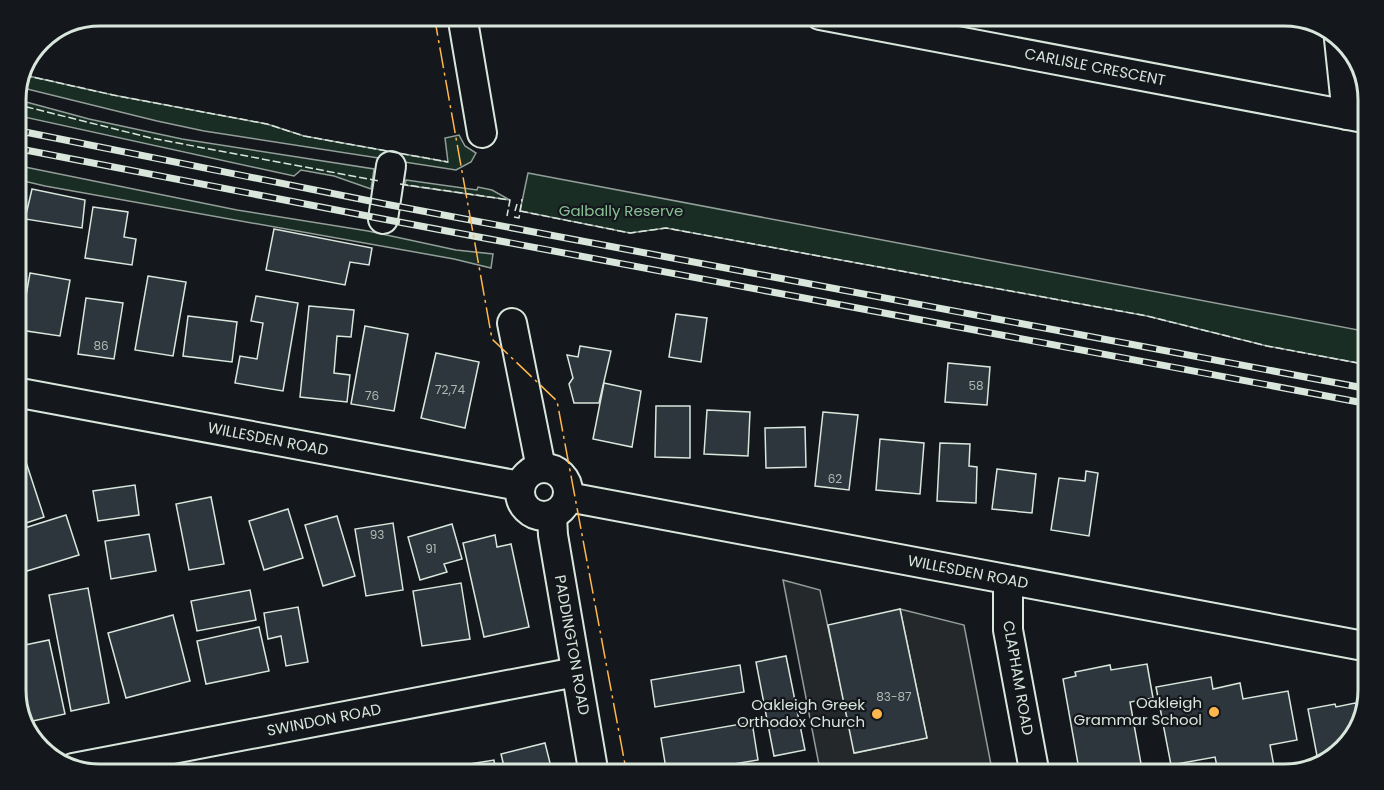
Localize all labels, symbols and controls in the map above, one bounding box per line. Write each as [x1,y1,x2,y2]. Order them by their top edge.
street label: CARLISLE CRESCENT [1023,43,1167,90]
park label: Galbally Reserve [559,200,683,221]
house number: 86 [93,337,109,354]
house number: 58 [968,377,984,394]
house number: 72,74 [435,381,465,398]
house number: 76 [365,387,379,404]
street label: WILLESDEN ROAD [206,417,330,460]
house number: 62 [828,470,842,487]
house number: 93 [370,526,384,543]
house number: 91 [425,540,437,557]
street label: WILLESDEN ROAD [906,550,1030,593]
street label: PADDINGTON ROAD [550,573,595,717]
street label: CLAPHAM ROAD [998,619,1039,737]
house number: 83-87 [876,688,912,705]
place label: Oakleigh Grammar School [1074,692,1202,730]
place label: Oakleigh Greek Orthodox Church [737,694,865,732]
street label: SWINDON ROAD [265,698,383,741]
marker: Oakleigh Grammar School [1207,705,1221,719]
marker: Oakleigh Greek Orthodox Church [870,707,884,721]

